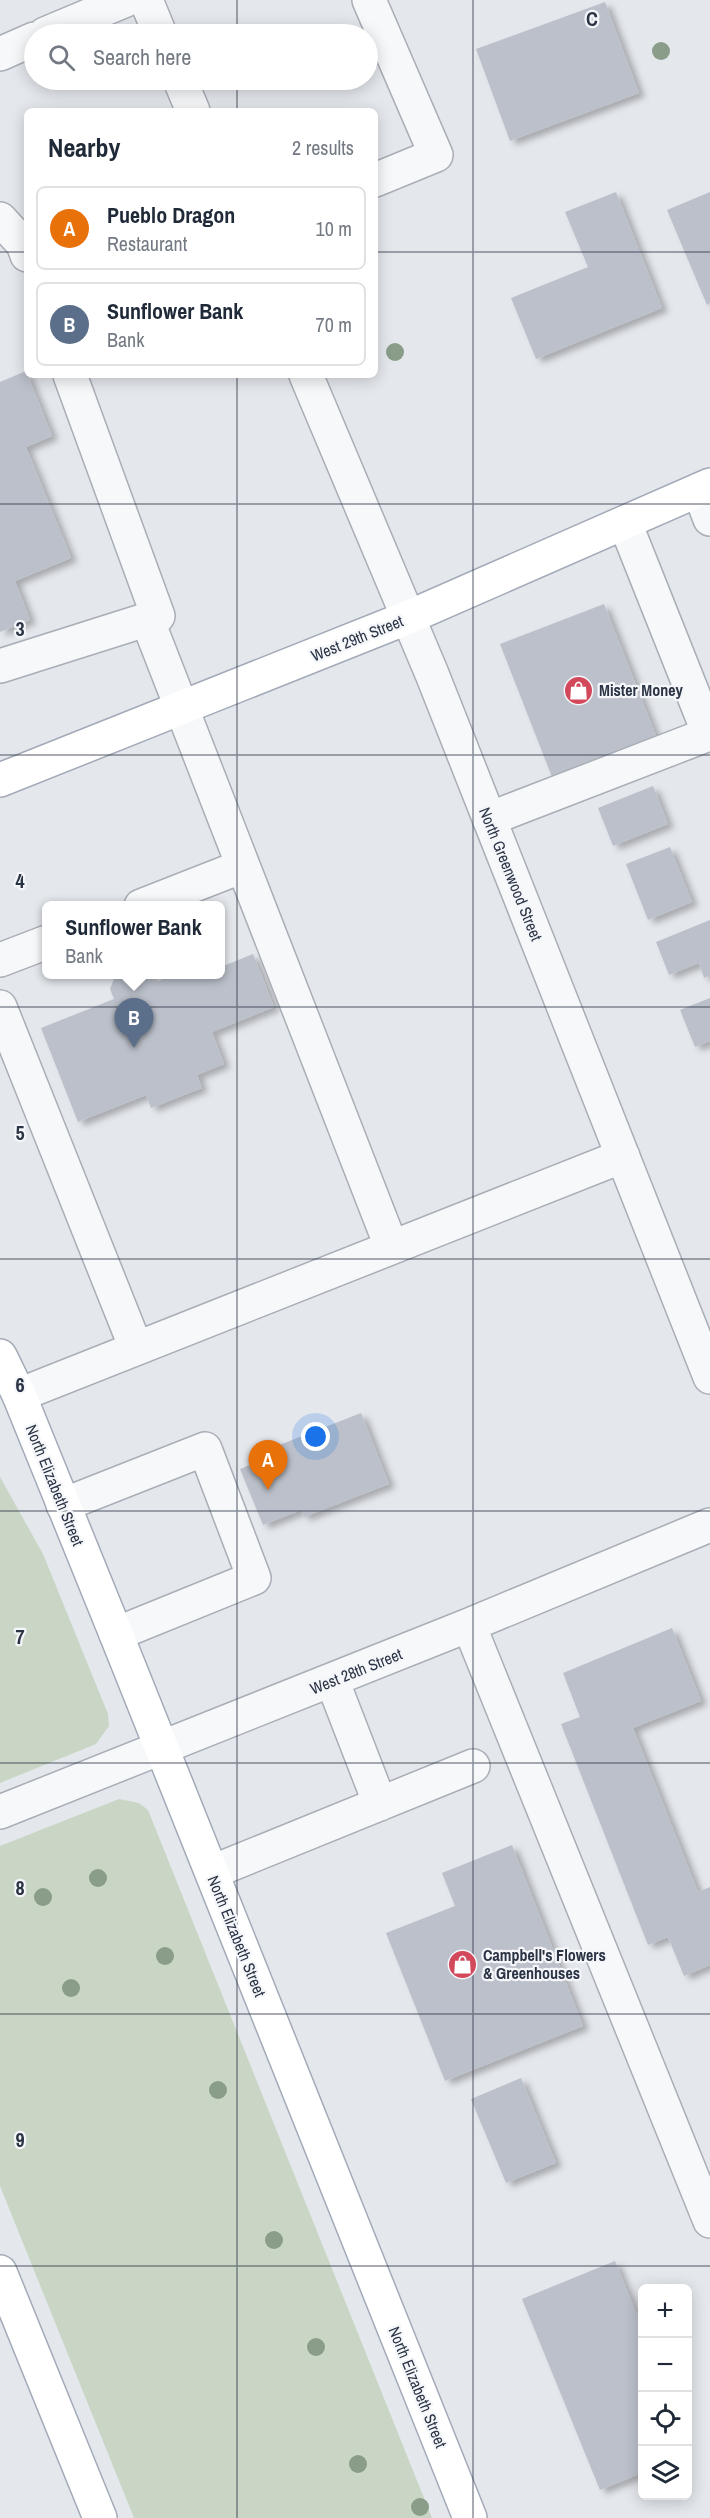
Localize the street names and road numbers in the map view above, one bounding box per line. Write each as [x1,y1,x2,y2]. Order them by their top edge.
street label: West 29th Street [308,609,407,666]
street label: North Greenwood Street [474,804,548,944]
street label: North Elizabeth Street [21,1421,90,1549]
street label: West 28th Street [307,1642,406,1699]
street label: North Elizabeth Street [203,1872,272,2000]
street label: North Elizabeth Street [384,2323,453,2451]

